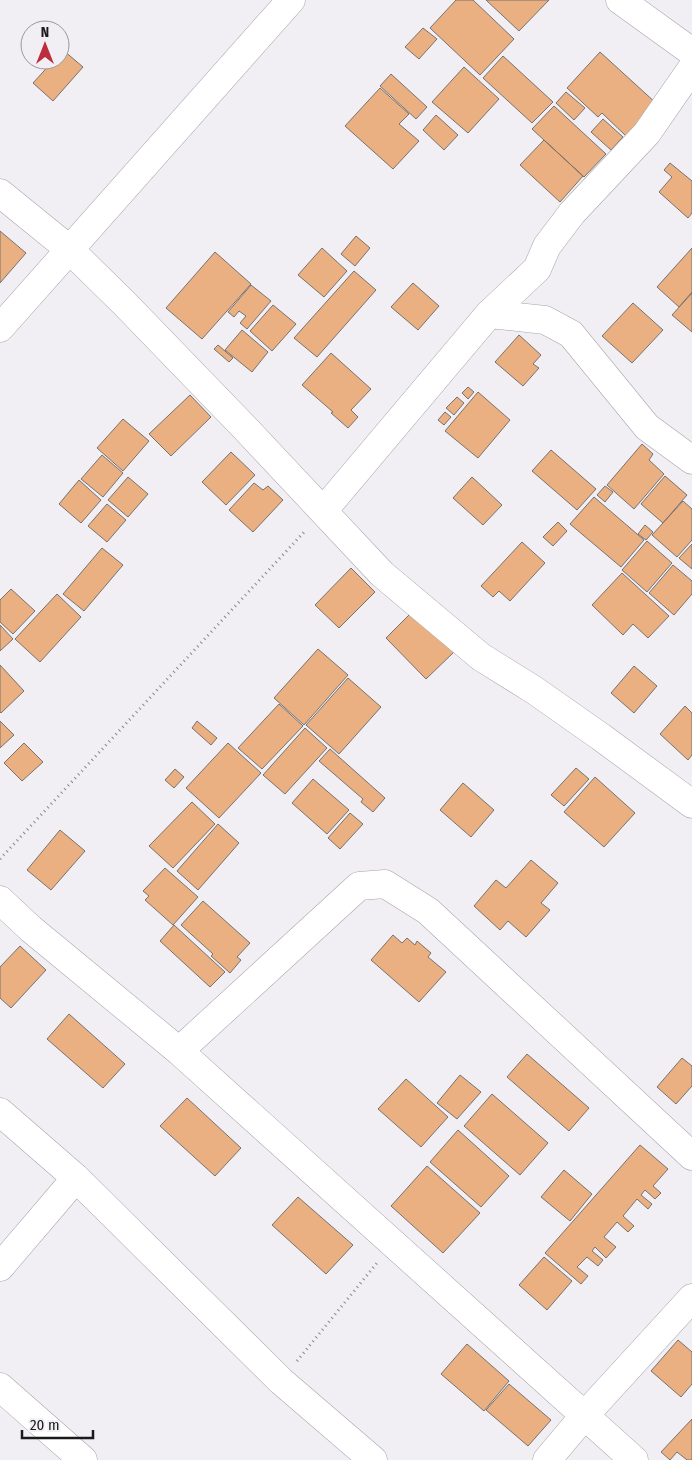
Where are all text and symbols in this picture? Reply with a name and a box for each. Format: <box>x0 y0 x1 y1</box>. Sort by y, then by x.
north arrow <box>20 20 70 70</box>
text: N <box>41 24 49 41</box>
scale bar <box>22 1408 94 1440</box>
text: 20 m <box>30 1416 60 1434</box>

